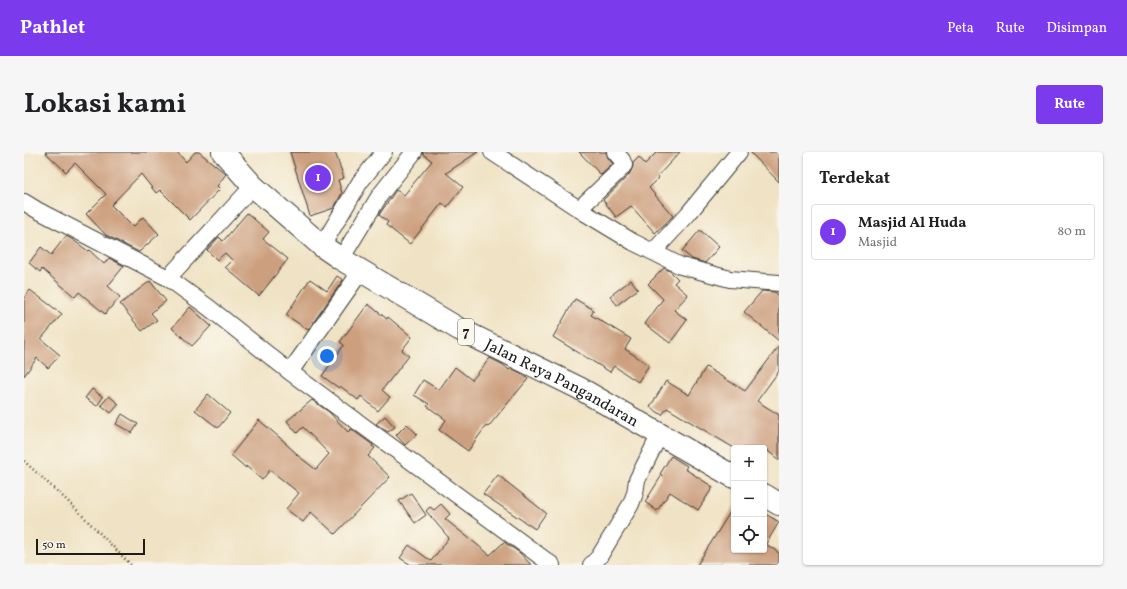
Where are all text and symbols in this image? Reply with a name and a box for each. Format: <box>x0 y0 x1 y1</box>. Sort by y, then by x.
text: Pathlet <box>20 15 85 41</box>
text: Peta <box>947 19 974 38</box>
text: Rute <box>996 19 1025 38</box>
text: Disimpan <box>1047 19 1107 38</box>
text: Lokasi kami <box>24 85 186 124</box>
button: Rute <box>1036 85 1103 124</box>
pin: 1 <box>305 163 331 193</box>
text: Terdekat <box>819 167 890 190</box>
text: Masjid Al Huda <box>858 213 966 234</box>
text: 1 <box>830 223 836 241</box>
text: 80 m <box>1057 223 1086 241</box>
text: Masjid <box>858 234 897 252</box>
road number: 7 <box>458 319 474 345</box>
street label: Jalan Raya Pangandaran <box>481 334 642 433</box>
your location <box>317 346 337 366</box>
map controls <box>731 445 767 553</box>
button: + <box>731 445 767 481</box>
button: − <box>731 481 767 517</box>
button: locate <box>731 517 767 553</box>
scale bar <box>36 537 145 556</box>
text: 50 m <box>42 538 66 553</box>

